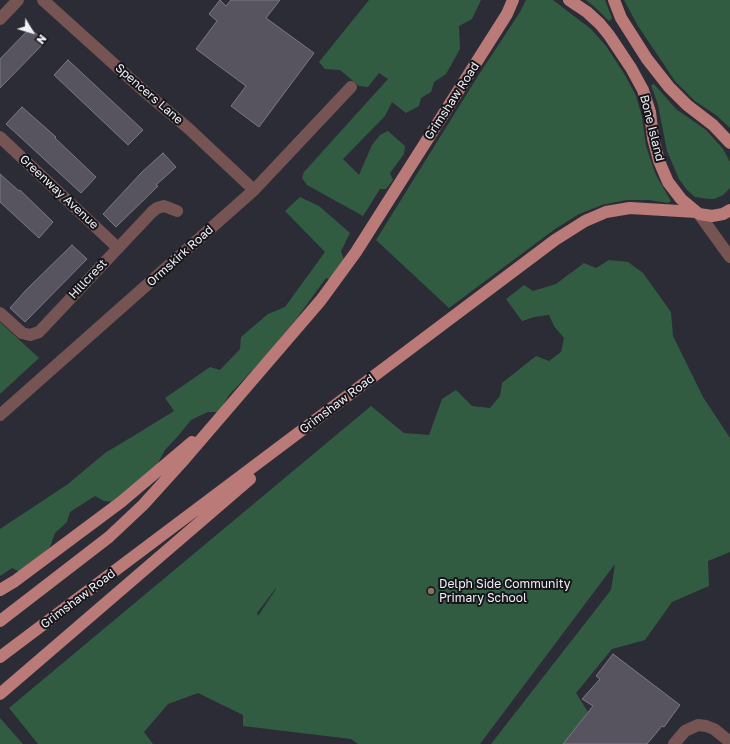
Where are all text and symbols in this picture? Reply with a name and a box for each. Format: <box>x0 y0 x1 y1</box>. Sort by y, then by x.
north arrow <box>12 12 52 52</box>
text: N <box>34 32 50 47</box>
street label: Grimshaw Road <box>422 60 482 142</box>
street label: Spencers Lane <box>112 61 186 127</box>
street label: Bone Island <box>637 93 667 163</box>
street label: Greenway Avenue <box>17 152 101 232</box>
street label: Ormskirk Road <box>144 222 216 290</box>
street label: Hillcrest <box>66 256 110 302</box>
street label: Grimshaw Road <box>297 371 377 437</box>
street label: Grimshaw Road <box>38 566 118 632</box>
place label: Delph Side Community Primary School <box>439 577 570 605</box>
marker: Delph Side Community Primary School <box>426 586 436 596</box>

